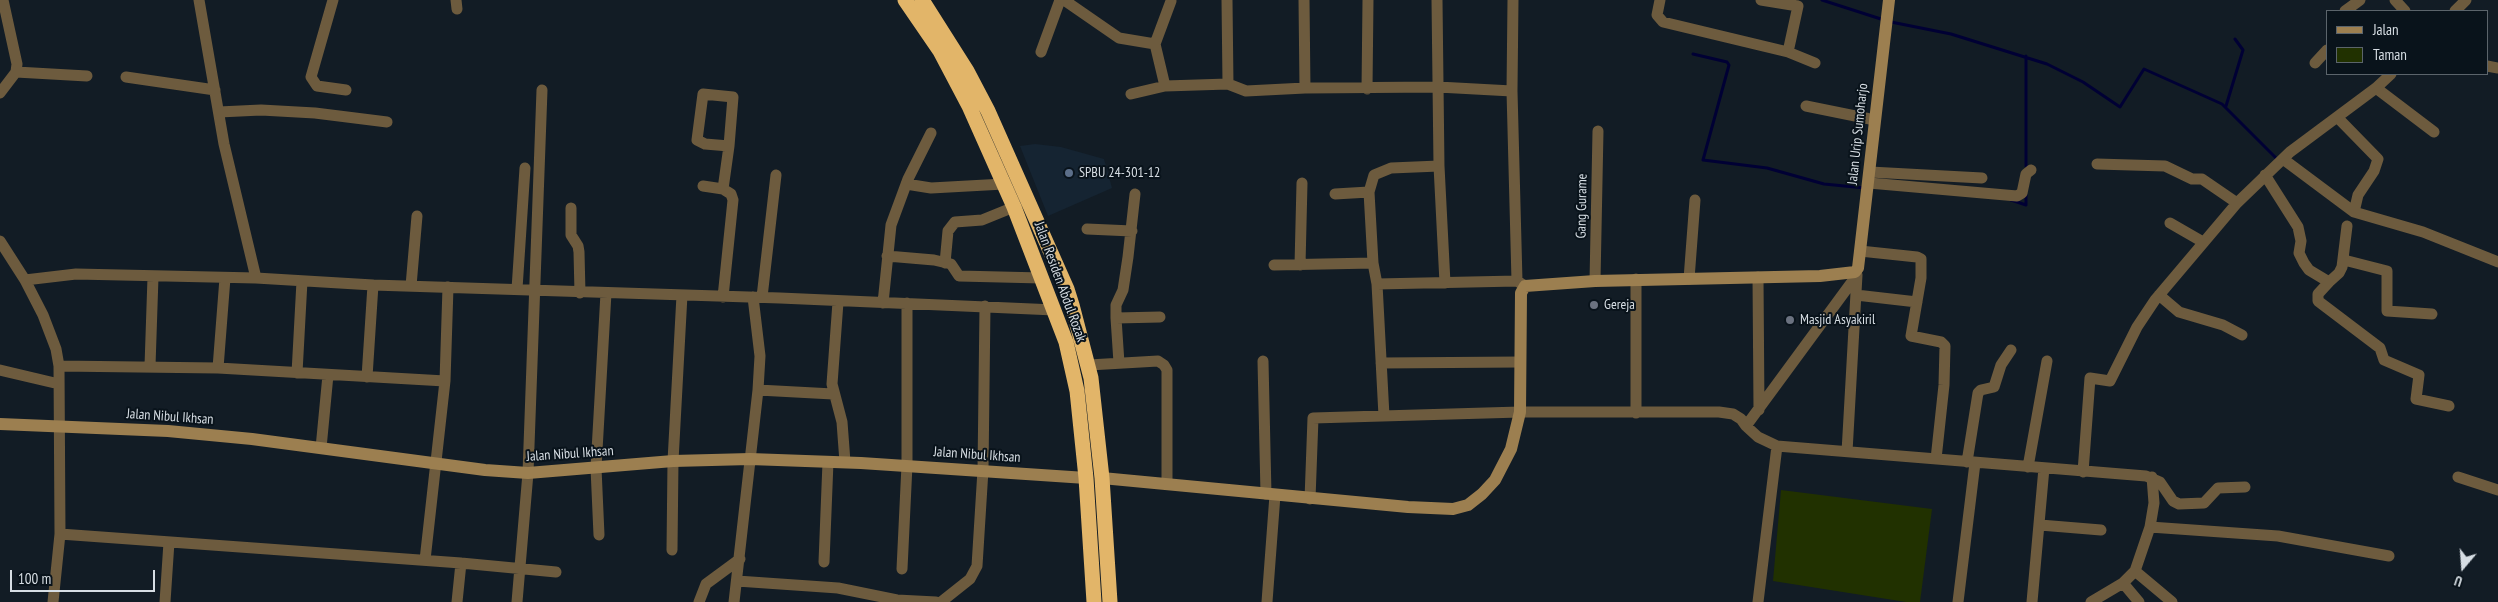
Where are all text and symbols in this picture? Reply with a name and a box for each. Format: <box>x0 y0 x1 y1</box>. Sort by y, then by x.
legend <box>2326 10 2488 75</box>
text: Jalan <box>2373 20 2399 39</box>
text: Taman <box>2373 45 2407 64</box>
street label: Jalan Urip Sumoharjo <box>1844 82 1872 186</box>
place label: SPBU 24-301-12 <box>1079 165 1160 181</box>
marker: SPBU 24-301-12 <box>1063 167 1075 179</box>
street label: Gang Gurame <box>1573 173 1591 239</box>
street label: Jalan Residen Abdul Rozak <box>1030 220 1090 344</box>
place label: Gereja <box>1604 297 1635 313</box>
marker: Gereja <box>1588 299 1600 311</box>
place label: Masjid Asyakiril <box>1800 312 1875 328</box>
marker: Masjid Asyakiril <box>1784 314 1796 326</box>
street label: Jalan Nibul Ikhsan <box>126 406 214 428</box>
street label: Jalan Nibul Ikhsan <box>526 443 614 465</box>
street label: Jalan Nibul Ikhsan <box>933 444 1021 466</box>
north arrow <box>2438 542 2488 592</box>
scale bar <box>12 560 158 592</box>
text: 100 m <box>18 569 51 588</box>
text: U <box>2452 572 2465 591</box>

